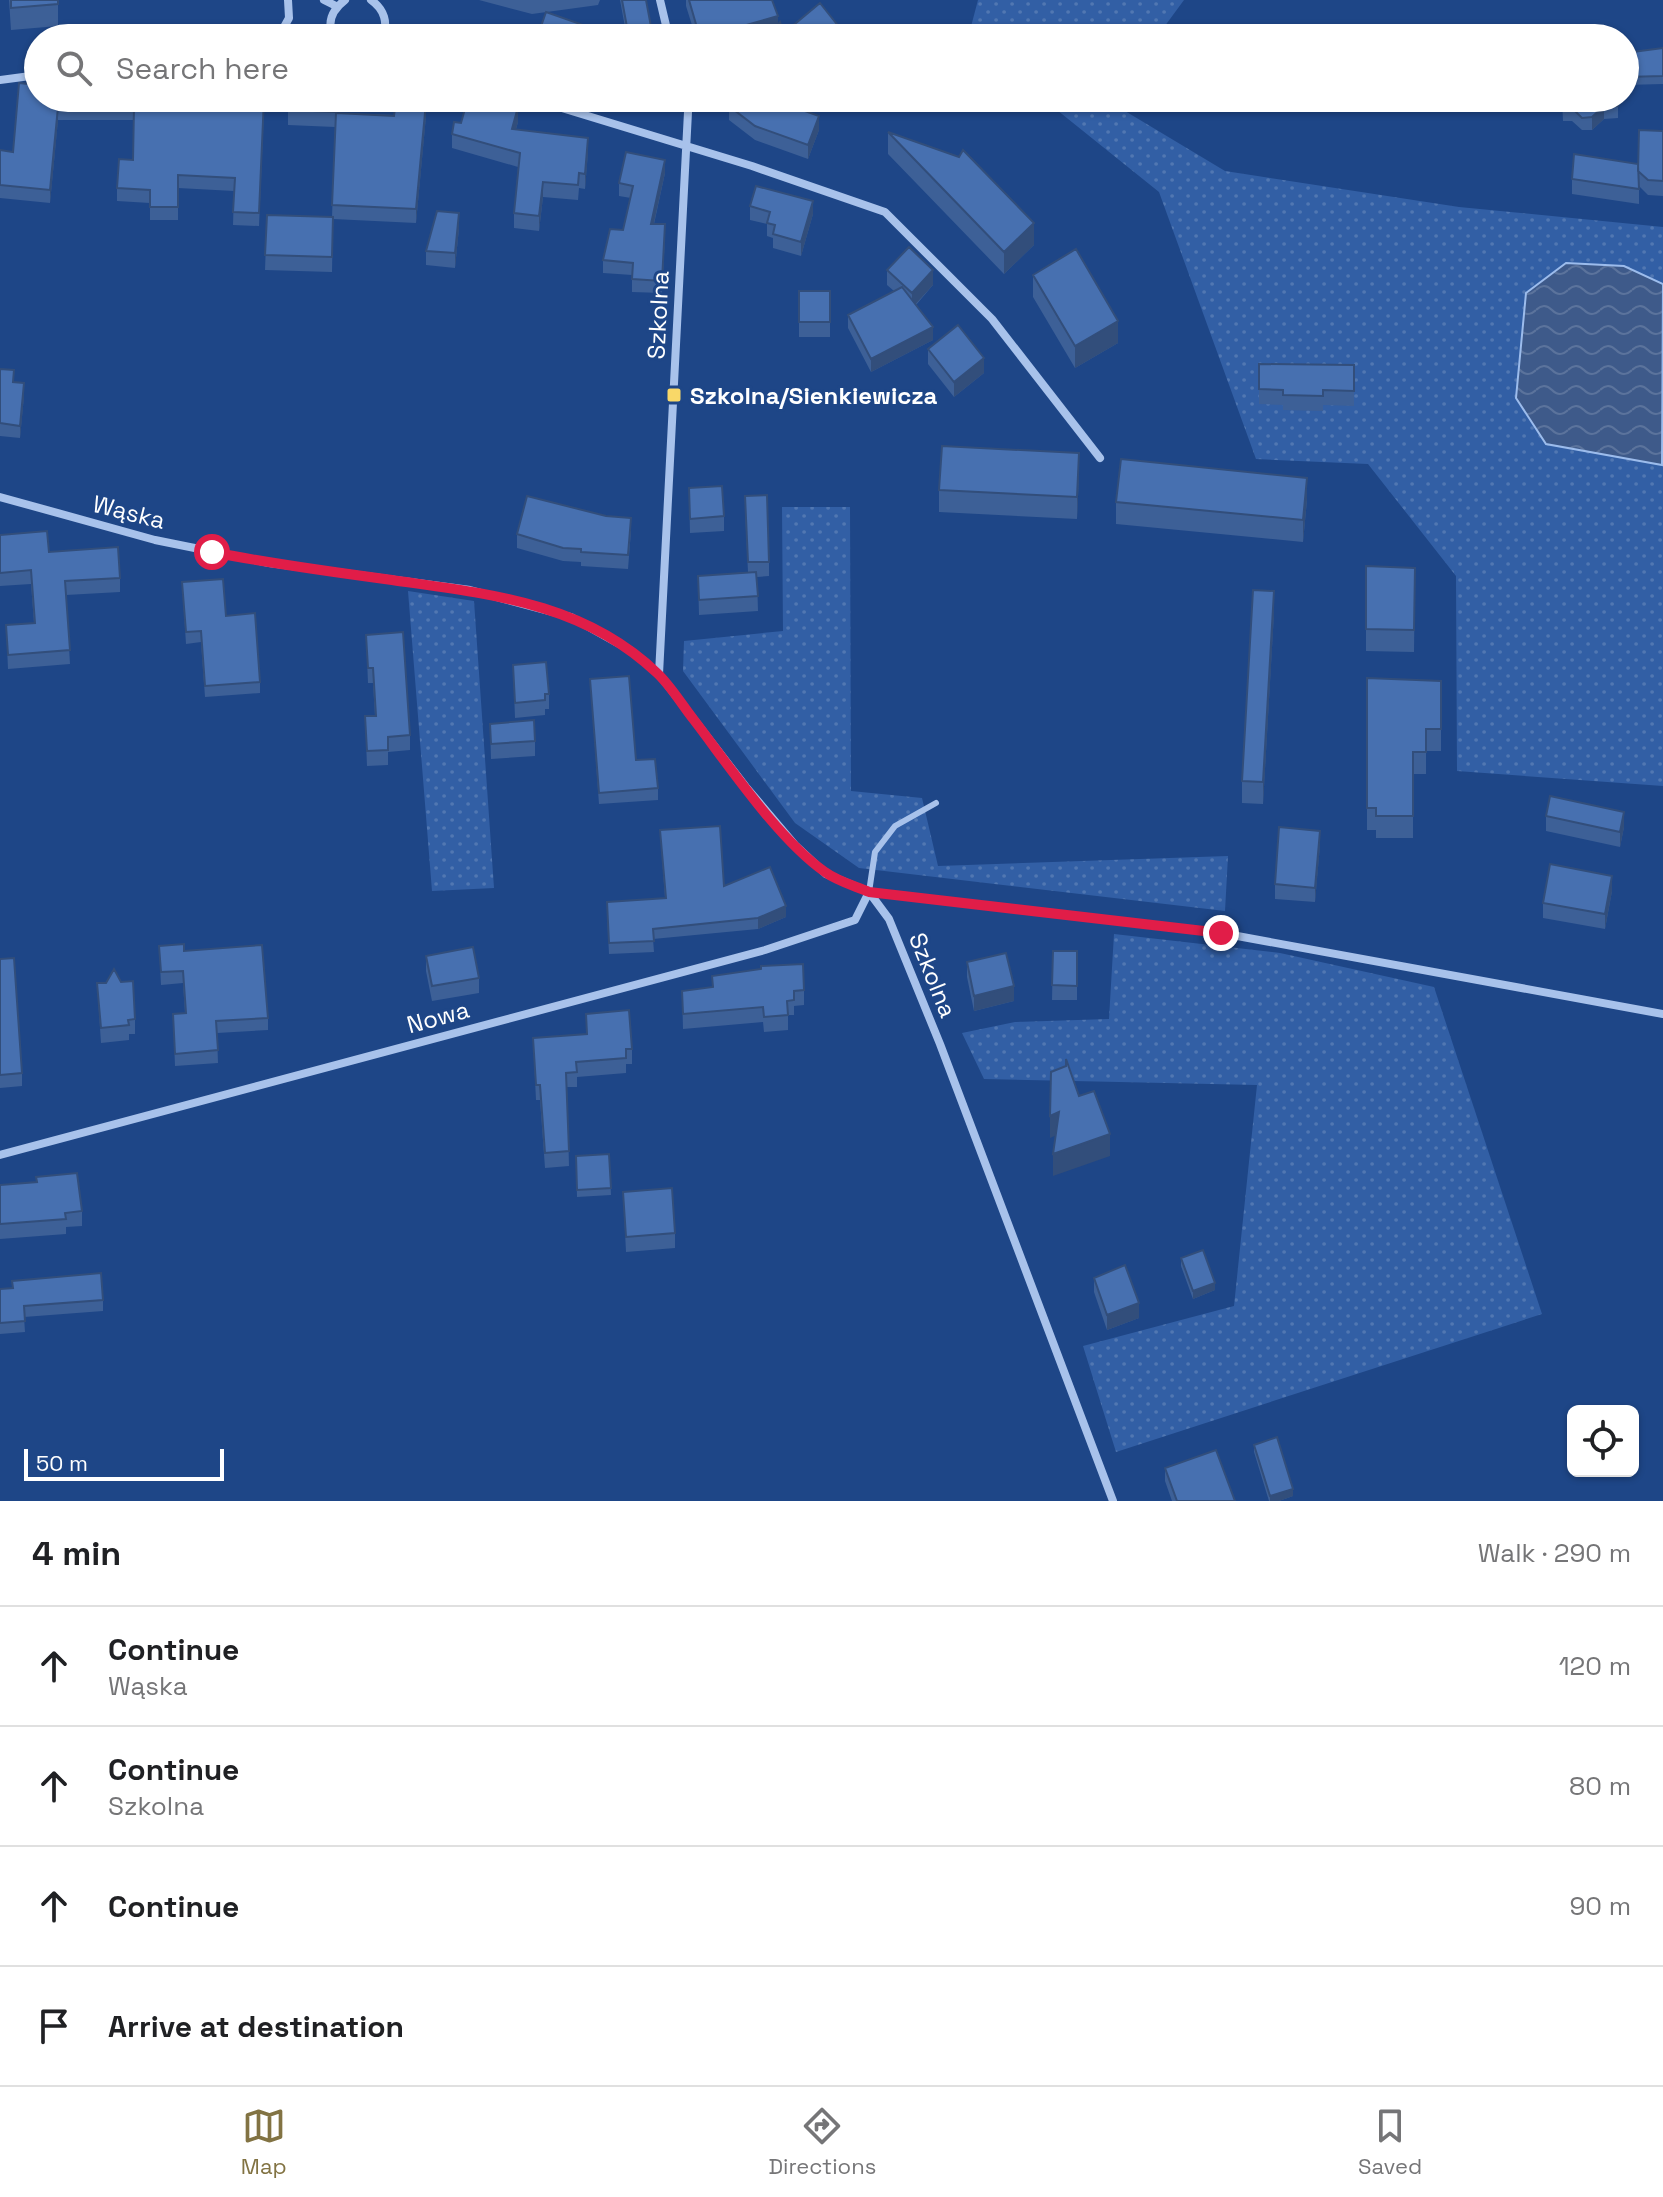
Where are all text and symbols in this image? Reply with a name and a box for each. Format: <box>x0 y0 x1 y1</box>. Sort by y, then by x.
search box <box>24 24 1639 112</box>
icon: search <box>52 46 96 90</box>
text: Search here <box>116 49 289 88</box>
street label: Szkolna <box>640 270 676 360</box>
place label: Szkolna/Sienkiewicza <box>690 380 938 411</box>
marker: Szkolna/Sienkiewicza <box>665 386 683 404</box>
street label: Wąska <box>90 488 169 536</box>
route start <box>194 534 230 570</box>
route end <box>1203 915 1239 951</box>
street label: Szkolna <box>902 928 964 1022</box>
street label: Nowa <box>403 994 473 1040</box>
map controls <box>1567 1405 1639 1477</box>
button: locate <box>1567 1405 1639 1477</box>
scale bar <box>24 1445 224 1481</box>
text: 50 m <box>36 1449 88 1477</box>
text: 4 min <box>32 1532 121 1575</box>
text: Walk · 290 m <box>1478 1536 1631 1570</box>
text: Continue <box>108 1630 239 1669</box>
icon: ahead <box>32 1644 76 1688</box>
text: 120 m <box>1559 1649 1631 1683</box>
text: Wąska <box>108 1669 188 1703</box>
text: Continue <box>108 1750 239 1789</box>
icon: ahead <box>32 1764 76 1808</box>
text: 80 m <box>1569 1769 1631 1803</box>
text: Szkolna <box>108 1789 204 1823</box>
icon: ahead <box>32 1884 76 1928</box>
text: Continue <box>108 1887 239 1926</box>
text: 90 m <box>1569 1889 1631 1923</box>
icon: arrive <box>32 2004 76 2048</box>
text: Arrive at destination <box>108 2007 404 2046</box>
tab: Map <box>241 2104 287 2180</box>
tab: Directions <box>768 2104 876 2180</box>
tab: Saved <box>1358 2104 1422 2180</box>

